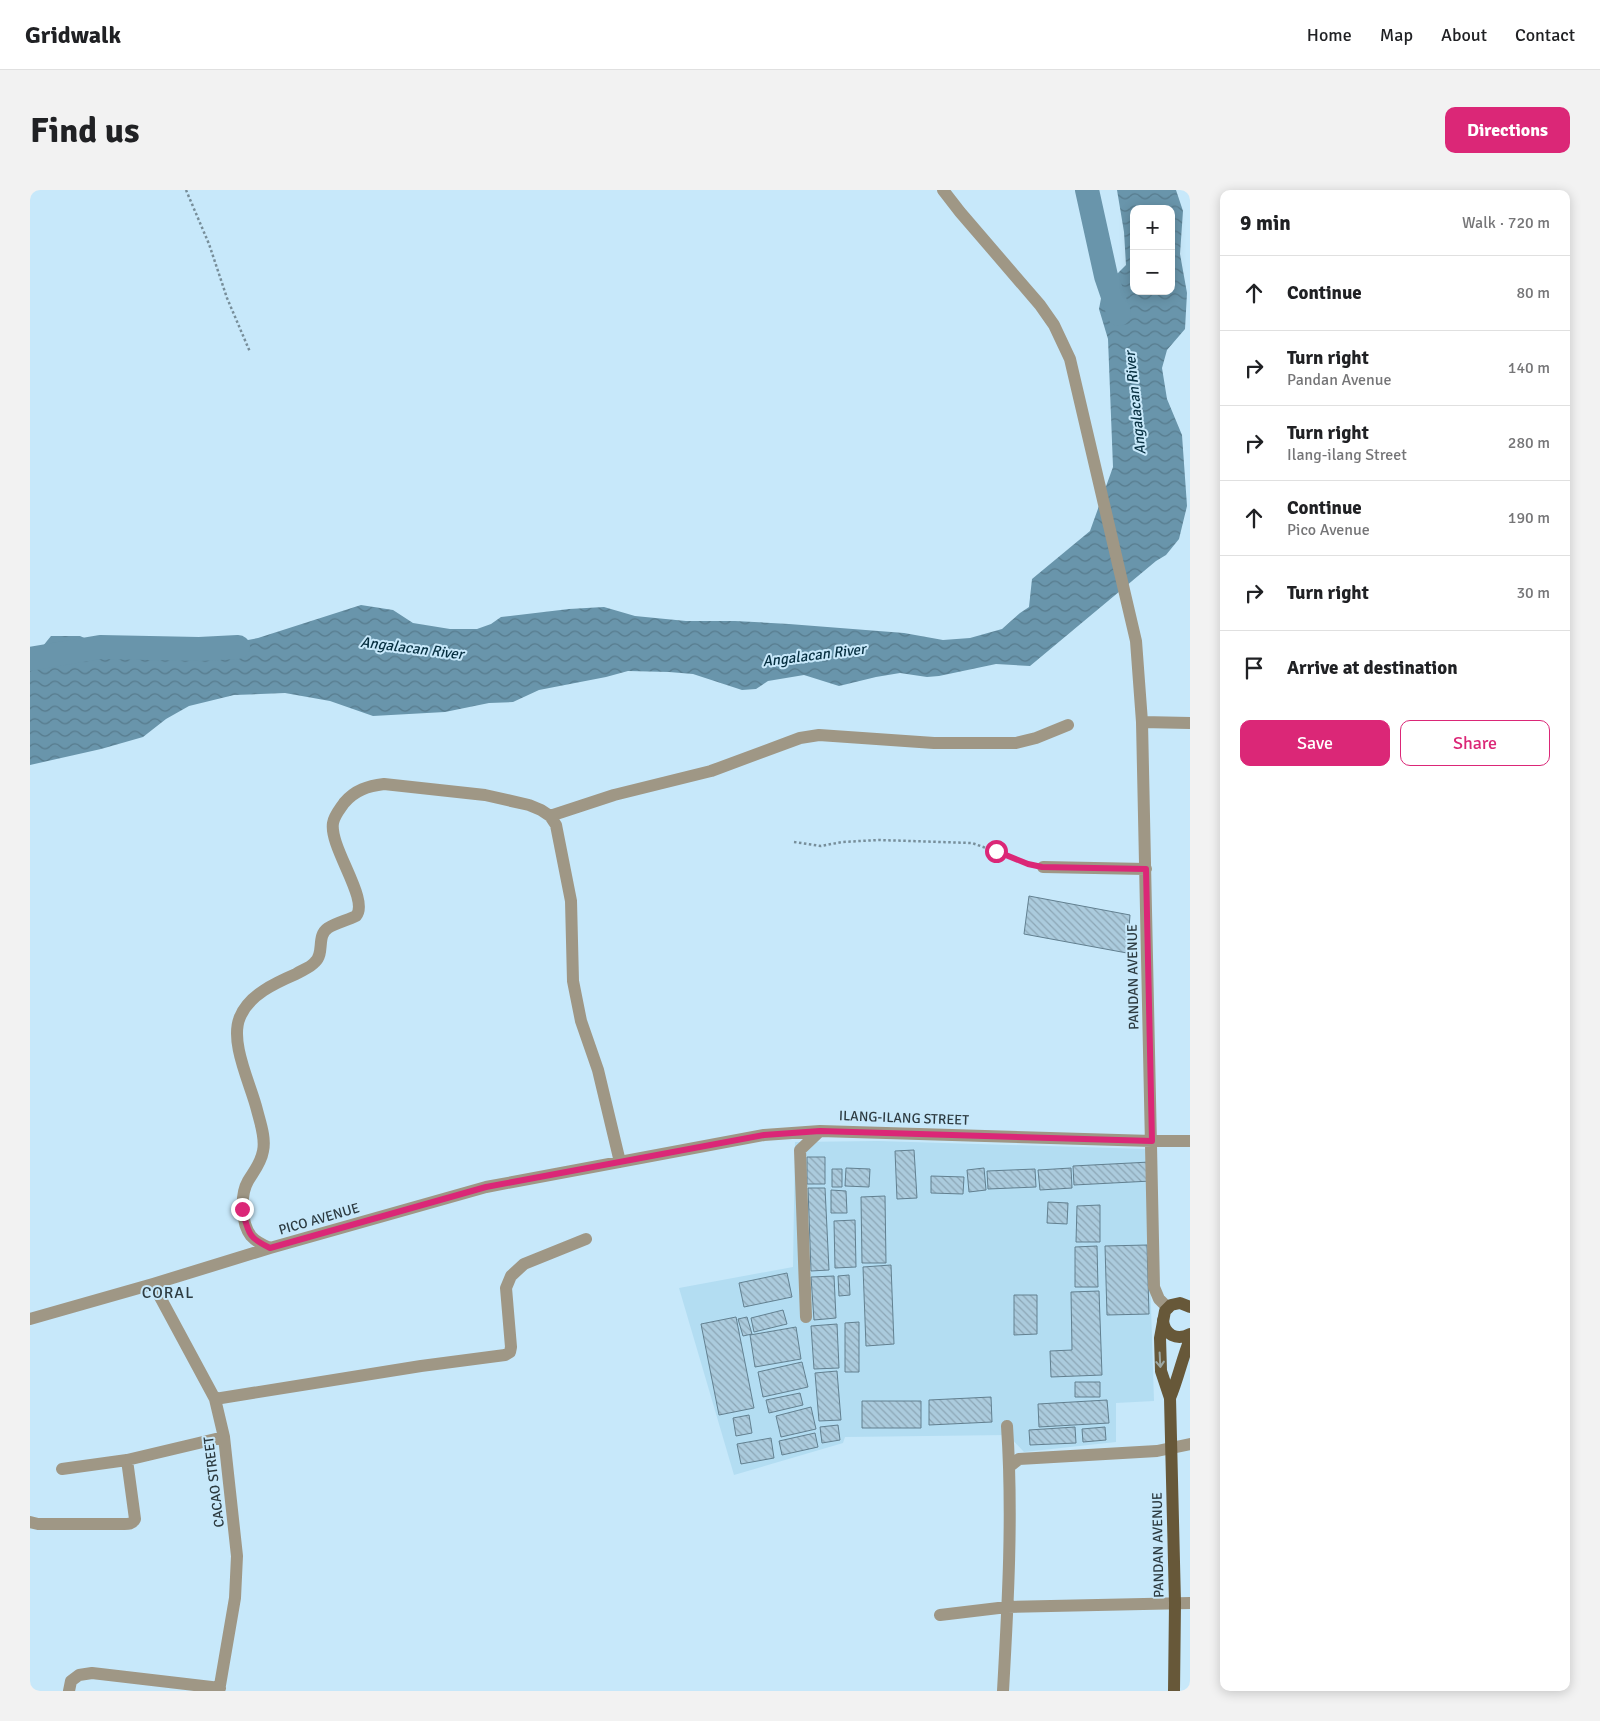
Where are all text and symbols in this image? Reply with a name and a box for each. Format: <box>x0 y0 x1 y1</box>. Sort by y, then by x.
text: Gridwalk <box>25 20 121 50</box>
text: Home <box>1307 24 1352 46</box>
text: Map <box>1380 24 1413 46</box>
text: About <box>1441 24 1487 46</box>
text: Contact <box>1515 24 1575 46</box>
button: Directions <box>1445 107 1570 153</box>
text: Find us <box>30 109 140 152</box>
map controls <box>1130 205 1175 295</box>
button: + <box>1130 205 1175 250</box>
text: 9 min <box>1240 210 1291 236</box>
text: Walk · 720 m <box>1462 213 1550 233</box>
button: − <box>1130 250 1175 295</box>
icon: ahead <box>1240 279 1268 307</box>
text: Continue <box>1287 281 1362 305</box>
text: 80 m <box>1516 283 1550 303</box>
text: Turn right <box>1287 346 1369 370</box>
water label: Angalacan River <box>1120 348 1149 455</box>
icon: right <box>1240 354 1268 382</box>
text: 140 m <box>1508 358 1550 378</box>
text: Pandan Avenue <box>1287 370 1391 390</box>
text: Turn right <box>1287 421 1369 445</box>
icon: right <box>1240 429 1268 457</box>
text: 280 m <box>1508 433 1550 453</box>
text: Ilang-ilang Street <box>1287 445 1407 465</box>
text: Continue <box>1287 496 1362 520</box>
icon: ahead <box>1240 504 1268 532</box>
text: 190 m <box>1508 508 1550 528</box>
text: Pico Avenue <box>1287 520 1370 540</box>
icon: right <box>1240 579 1268 607</box>
text: Turn right <box>1287 581 1369 605</box>
text: 30 m <box>1516 583 1550 603</box>
water label: Angalacan River <box>359 633 467 664</box>
water label: Angalacan River <box>761 639 869 670</box>
icon: arrive <box>1240 654 1268 682</box>
text: Arrive at destination <box>1287 656 1458 680</box>
button: Save <box>1240 720 1390 766</box>
button: Share <box>1400 720 1550 766</box>
route start <box>985 840 1008 863</box>
street label: PANDAN AVENUE <box>1124 924 1142 1030</box>
street label: ILANG-ILANG STREET <box>839 1107 969 1129</box>
route end <box>231 1198 254 1221</box>
street label: PICO AVENUE <box>277 1199 361 1239</box>
district label: CORAL <box>142 1283 194 1303</box>
one-way arrow <box>1155 1351 1165 1367</box>
street label: CACAO STREET <box>200 1436 228 1528</box>
street label: PANDAN AVENUE <box>1149 1492 1167 1598</box>

